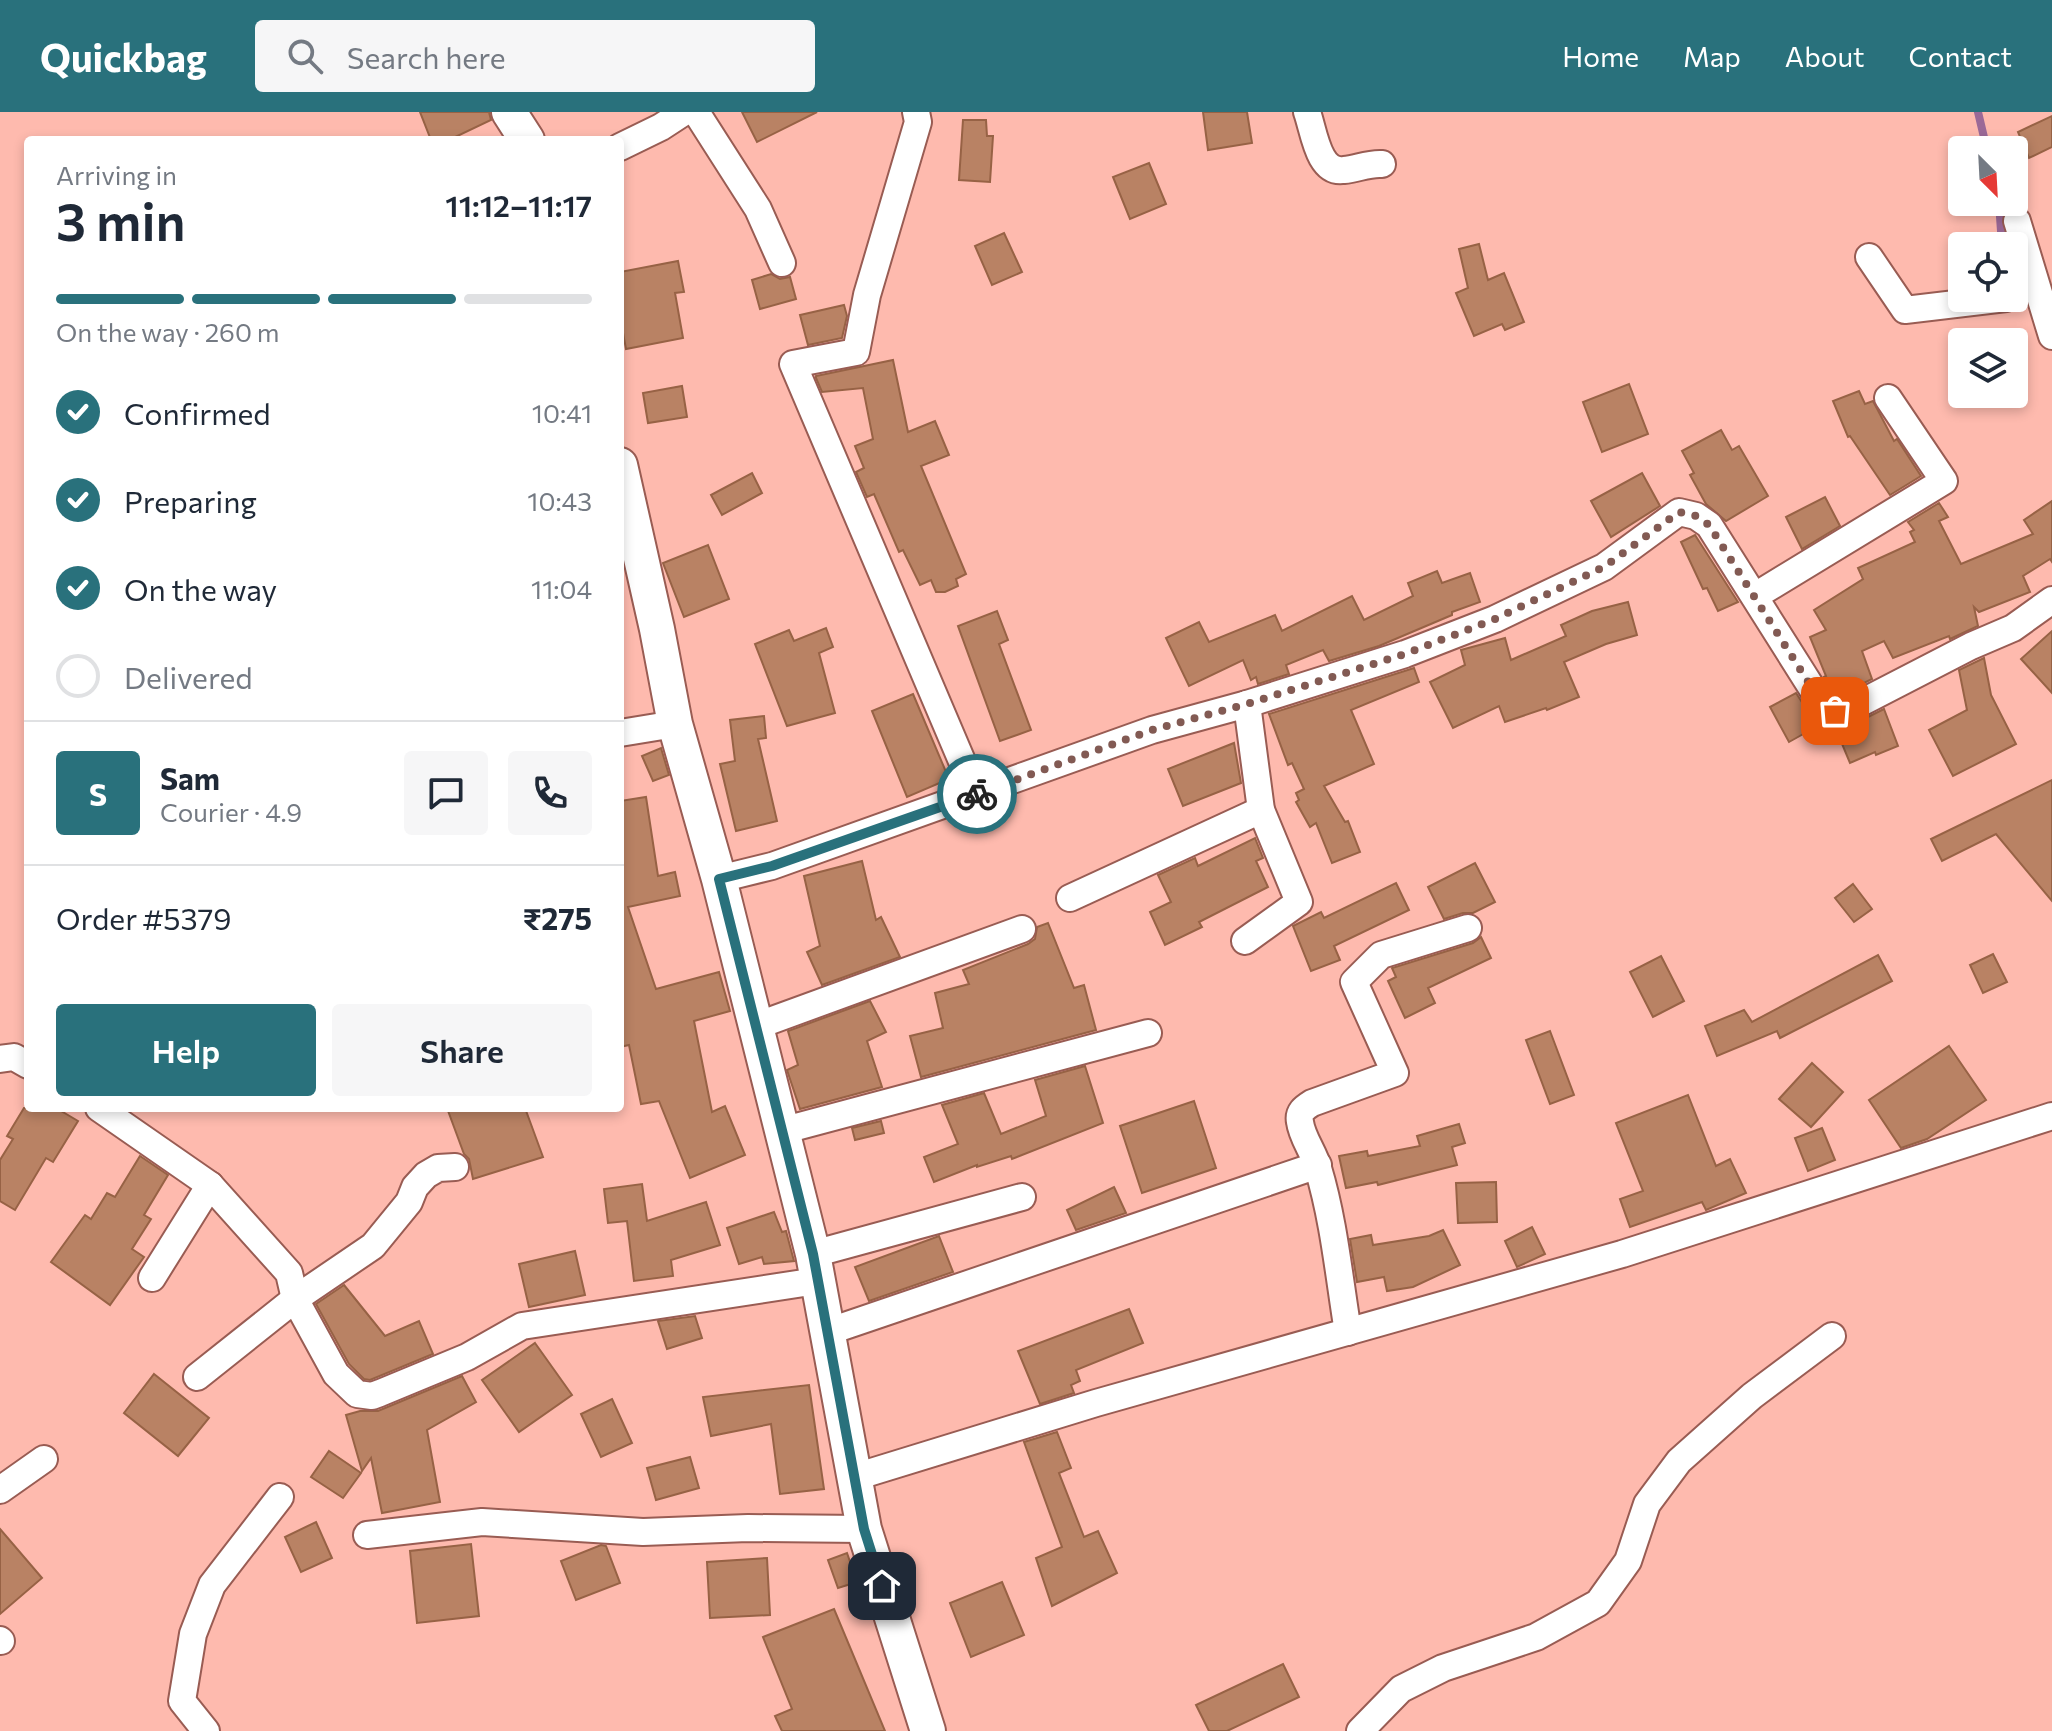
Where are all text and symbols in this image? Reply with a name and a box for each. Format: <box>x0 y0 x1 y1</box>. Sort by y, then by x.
search box <box>255 20 815 92</box>
text: Quickbag <box>40 33 207 80</box>
icon: search <box>283 34 327 78</box>
text: Search here <box>347 38 505 75</box>
text: Home <box>1562 39 1639 73</box>
text: Map <box>1683 39 1741 73</box>
text: About <box>1785 39 1865 73</box>
text: Contact <box>1909 39 2012 73</box>
north arrow <box>1948 136 2028 216</box>
map controls <box>1948 136 2028 408</box>
text: Arriving in <box>56 159 177 190</box>
text: 11:12–11:17 <box>445 186 592 223</box>
text: 3 min <box>56 188 185 252</box>
button: locate <box>1948 232 2028 312</box>
text: On the way · 260 m <box>56 316 280 347</box>
button: layers <box>1948 328 2028 408</box>
icon: check <box>56 390 100 434</box>
text: Confirmed <box>124 394 271 431</box>
text: 10:41 <box>532 397 592 428</box>
icon: check <box>56 478 100 522</box>
text: Preparing <box>124 482 257 519</box>
text: 10:43 <box>527 485 592 516</box>
icon: check <box>56 566 100 610</box>
text: On the way <box>124 570 277 607</box>
text: 11:04 <box>531 573 592 604</box>
text: Delivered <box>124 658 253 695</box>
pin <box>1801 677 1869 745</box>
icon: bag <box>1813 689 1857 733</box>
button: chat <box>404 751 488 835</box>
button: phone <box>508 751 592 835</box>
courier <box>937 754 1017 834</box>
text: Sam <box>160 759 220 796</box>
icon: bike <box>955 772 999 816</box>
text: S <box>89 775 107 812</box>
text: Courier · 4.9 <box>160 796 302 827</box>
text: Order #5379 <box>56 899 232 936</box>
text: ₹275 <box>523 899 592 936</box>
button: Help <box>56 1004 316 1096</box>
button: Share <box>332 1004 592 1096</box>
pin <box>848 1552 916 1620</box>
icon: home <box>860 1564 904 1608</box>

